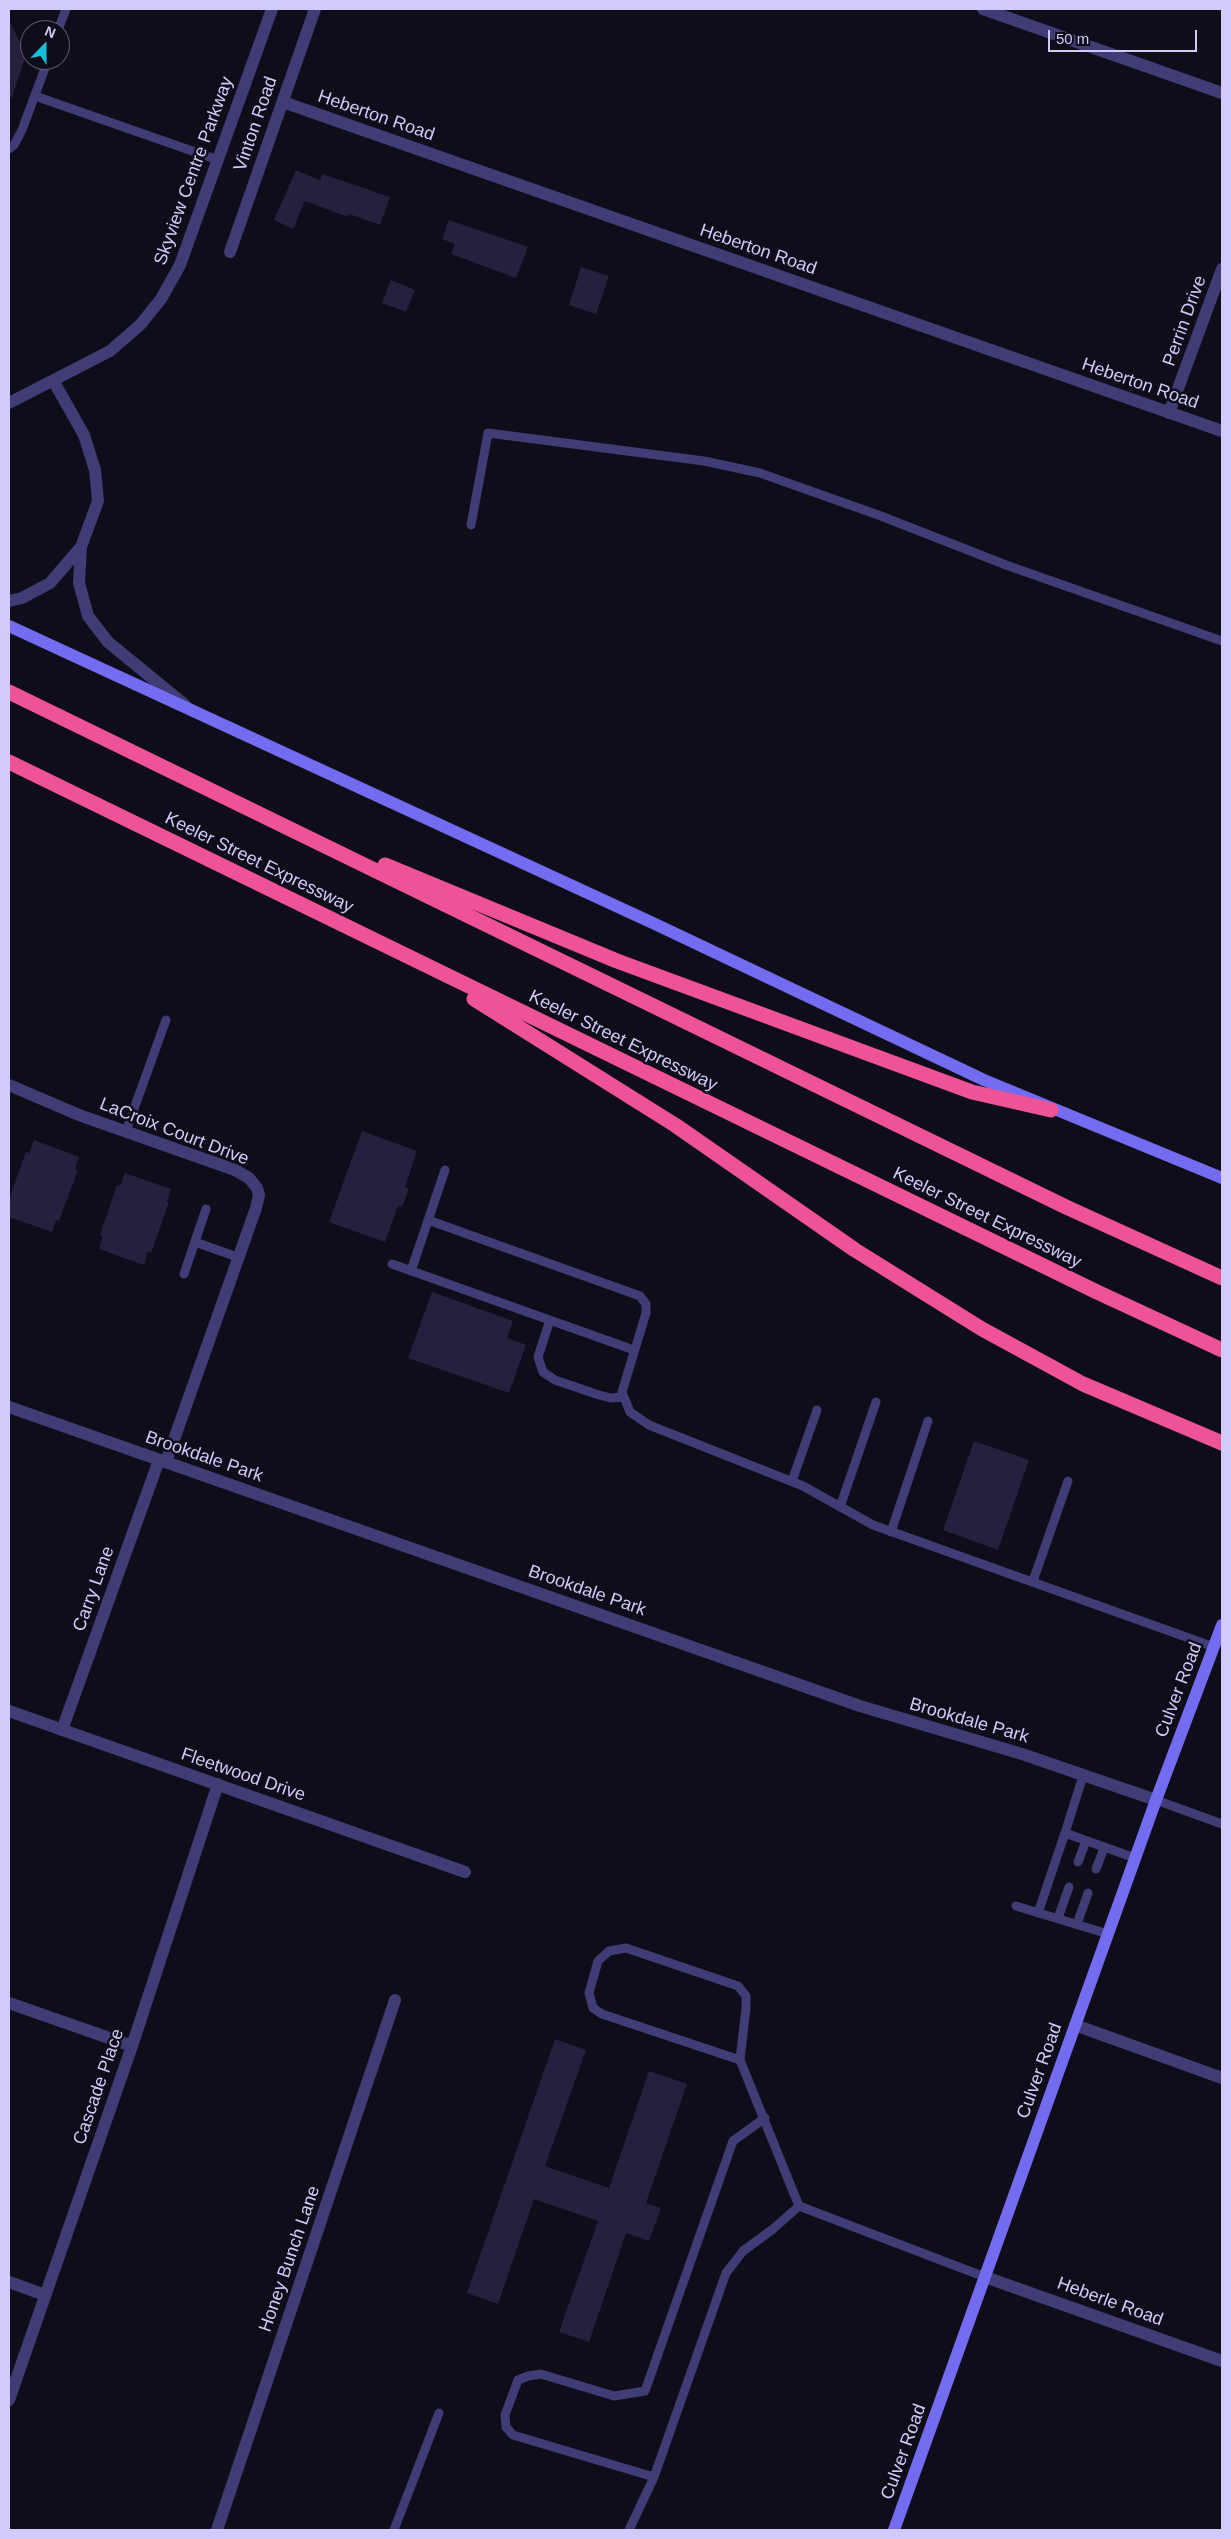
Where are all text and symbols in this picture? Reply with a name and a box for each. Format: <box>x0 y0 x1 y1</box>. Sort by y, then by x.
north arrow <box>20 20 70 70</box>
scale bar <box>1051 20 1200 52</box>
text: N <box>43 23 58 41</box>
text: 50 m <box>1056 30 1089 47</box>
street label: Skyview Centre Parkway <box>150 74 238 268</box>
street label: Vinton Road <box>230 74 282 174</box>
street label: Heberton Road <box>315 86 437 146</box>
street label: Heberton Road <box>697 220 819 280</box>
street label: Perrin Drive <box>1159 273 1211 369</box>
street label: Heberton Road <box>1079 354 1201 414</box>
street label: Keeler Street Expressway <box>161 808 357 918</box>
street label: Keeler Street Expressway <box>525 986 721 1096</box>
street label: LaCroix Court Drive <box>96 1094 252 1170</box>
street label: Keeler Street Expressway <box>889 1163 1085 1273</box>
street label: Brookdale Park <box>142 1427 266 1487</box>
street label: Carry Lane <box>69 1543 119 1635</box>
street label: Brookdale Park <box>525 1561 649 1621</box>
street label: Culver Road <box>1151 1639 1207 1741</box>
street label: Brookdale Park <box>907 1694 1031 1748</box>
street label: Fleetwood Drive <box>178 1744 308 1806</box>
street label: Culver Road <box>1013 2020 1067 2122</box>
street label: Cascade Place <box>69 2026 129 2148</box>
street label: Honey Bunch Lane <box>255 2183 325 2335</box>
street label: Heberle Road <box>1054 2273 1166 2331</box>
street label: Culver Road <box>877 2401 931 2503</box>

